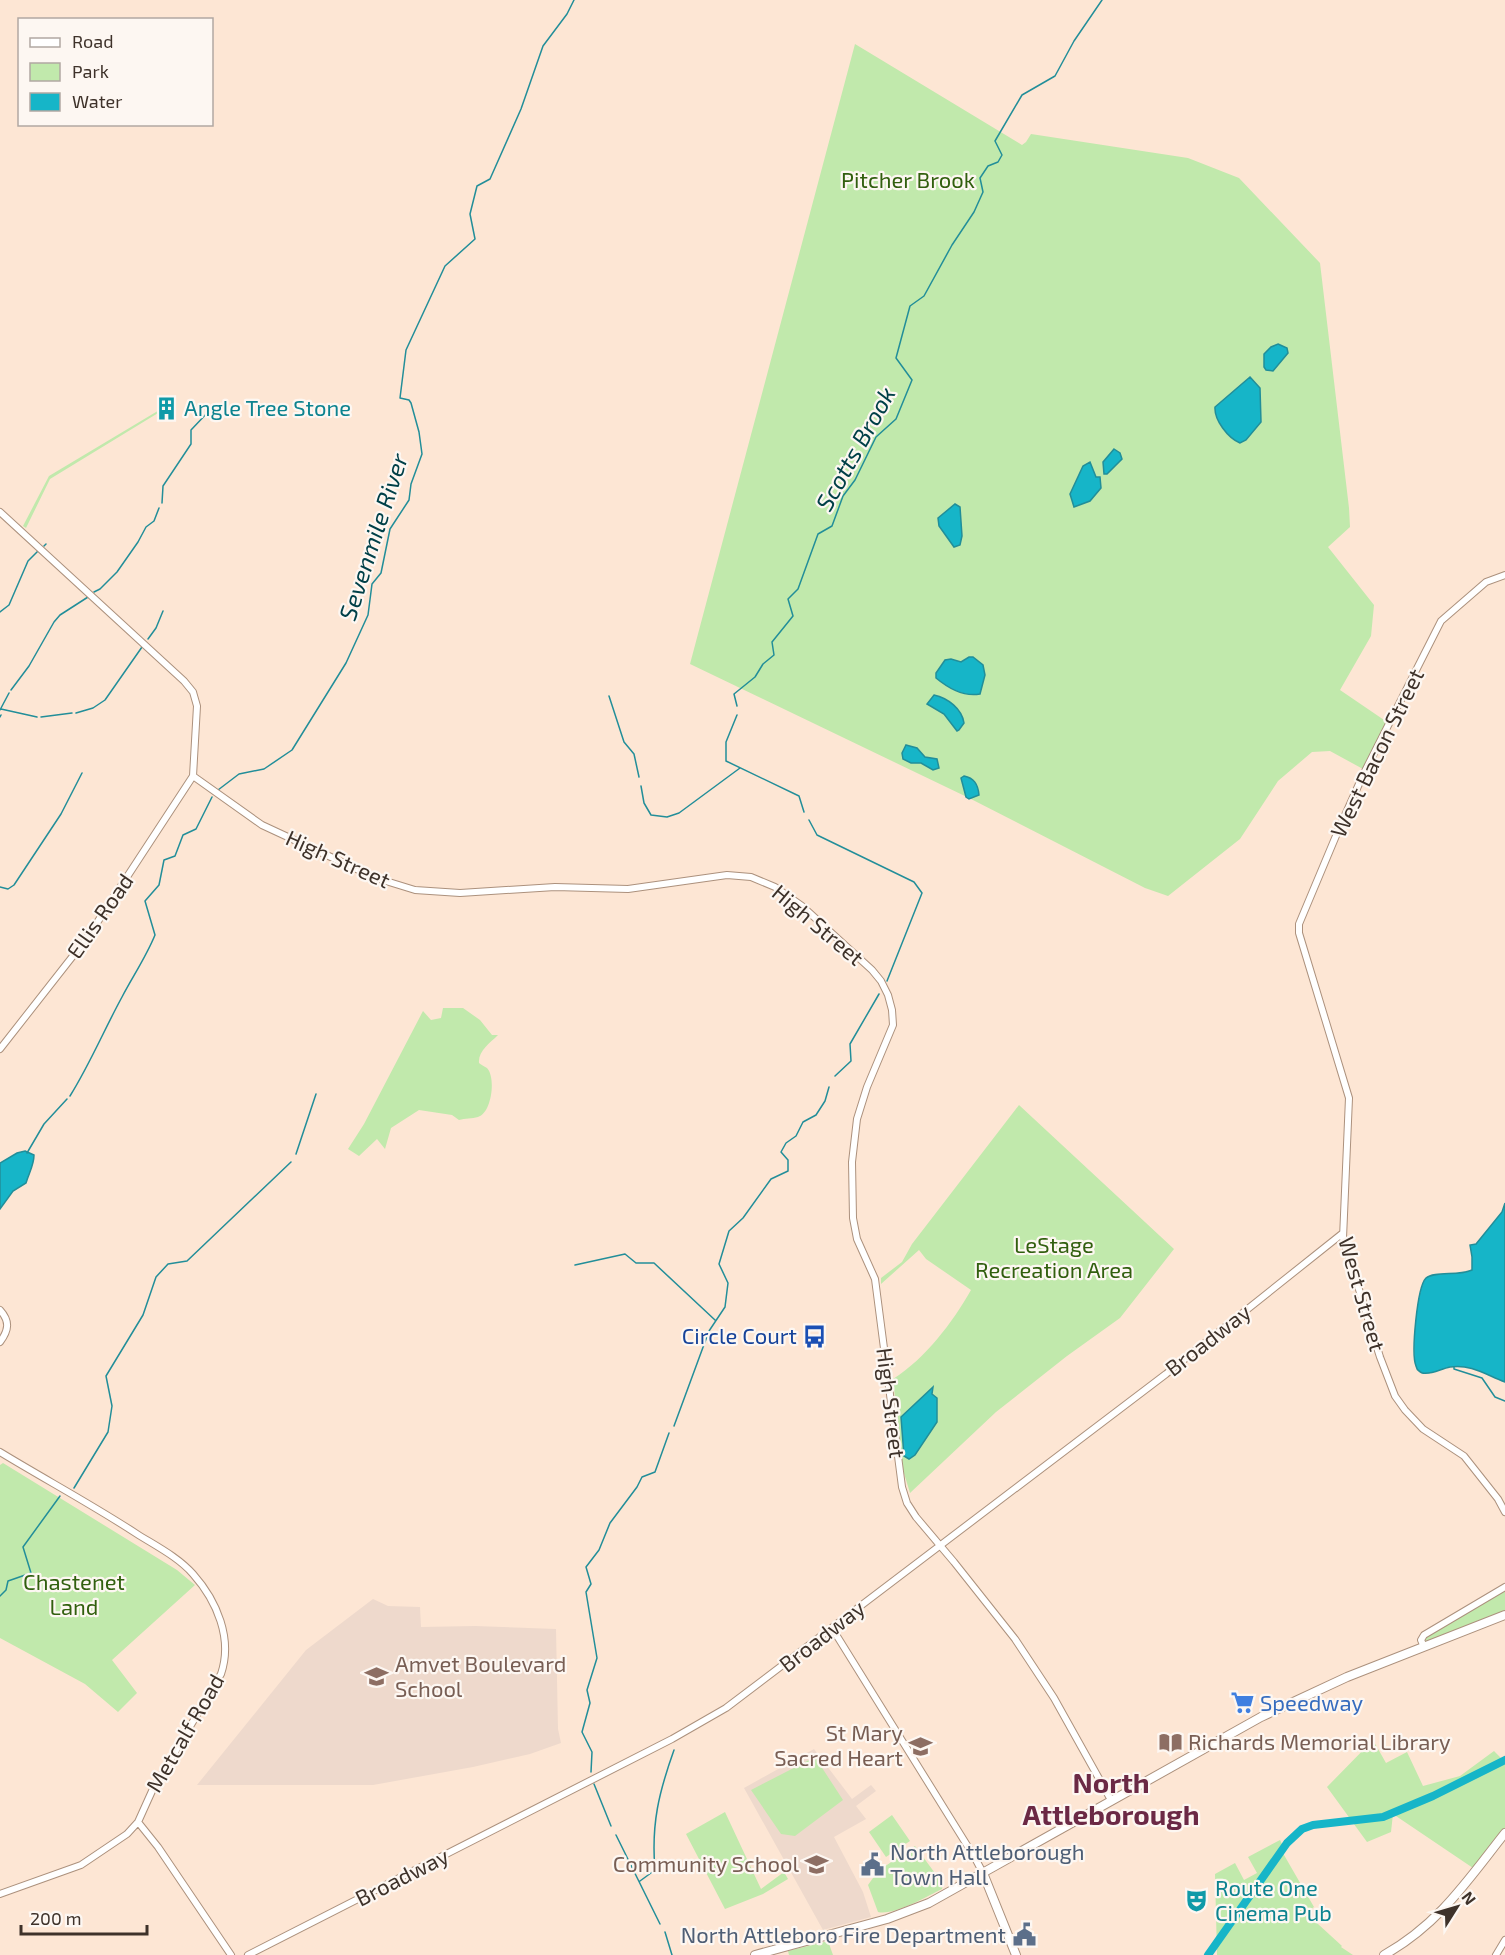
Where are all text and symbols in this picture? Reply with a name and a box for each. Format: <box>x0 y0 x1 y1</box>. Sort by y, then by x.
legend <box>18 18 213 126</box>
text: Road <box>72 30 113 52</box>
text: Park <box>72 60 109 82</box>
text: Water <box>72 90 122 112</box>
park label: Pitcher Brook <box>841 166 975 192</box>
water label: Scotts Brook <box>809 381 901 515</box>
place label: Angle Tree Stone <box>184 394 351 420</box>
building icon: Angle Tree Stone <box>153 395 179 421</box>
water label: Sevenmile River <box>332 449 413 624</box>
street label: West Bacon Street <box>1324 664 1428 841</box>
street label: High Street <box>282 824 395 893</box>
street label: Ellis Road <box>61 868 138 963</box>
street label: High Street <box>768 879 870 970</box>
park label: LeStage Recreation Area <box>975 1231 1133 1282</box>
street label: West Street <box>1334 1233 1392 1354</box>
street label: Broadway <box>1160 1298 1256 1381</box>
place label: Circle Court <box>682 1322 797 1348</box>
bus stop icon: Circle Court <box>802 1323 828 1349</box>
street label: High Street <box>872 1346 912 1460</box>
park label: Chastenet Land <box>23 1568 125 1619</box>
street label: Broadway <box>774 1594 870 1677</box>
place label: Amvet Boulevard School <box>395 1650 566 1701</box>
school or university icon: Amvet Boulevard School <box>364 1664 390 1690</box>
street label: Metcalf Road <box>140 1669 228 1796</box>
place label: Speedway <box>1260 1689 1363 1715</box>
supermarket icon: Speedway <box>1229 1690 1255 1716</box>
place label: St Mary Sacred Heart <box>774 1719 903 1770</box>
place label: Richards Memorial Library <box>1188 1728 1451 1754</box>
library icon: Richards Memorial Library <box>1157 1729 1183 1755</box>
school or university icon: St Mary Sacred Heart <box>908 1733 934 1759</box>
district label: North Attleborough <box>1023 1765 1199 1831</box>
place label: North Attleborough Town Hall <box>890 1838 1085 1889</box>
street label: Broadway <box>351 1841 453 1911</box>
place label: Community School <box>613 1850 799 1876</box>
school or university icon: Community School <box>804 1851 830 1877</box>
public building icon: North Attleborough Town Hall <box>859 1852 885 1878</box>
place label: Route One Cinema Pub <box>1215 1874 1332 1925</box>
north arrow <box>1427 1877 1487 1937</box>
text: N <box>1458 1887 1480 1908</box>
theatre icon: Route One Cinema Pub <box>1184 1888 1210 1914</box>
scale bar <box>21 1898 147 1936</box>
text: 200 m <box>30 1907 82 1929</box>
place label: North Attleboro Fire Department <box>681 1921 1006 1947</box>
public building icon: North Attleboro Fire Department <box>1011 1922 1037 1948</box>

